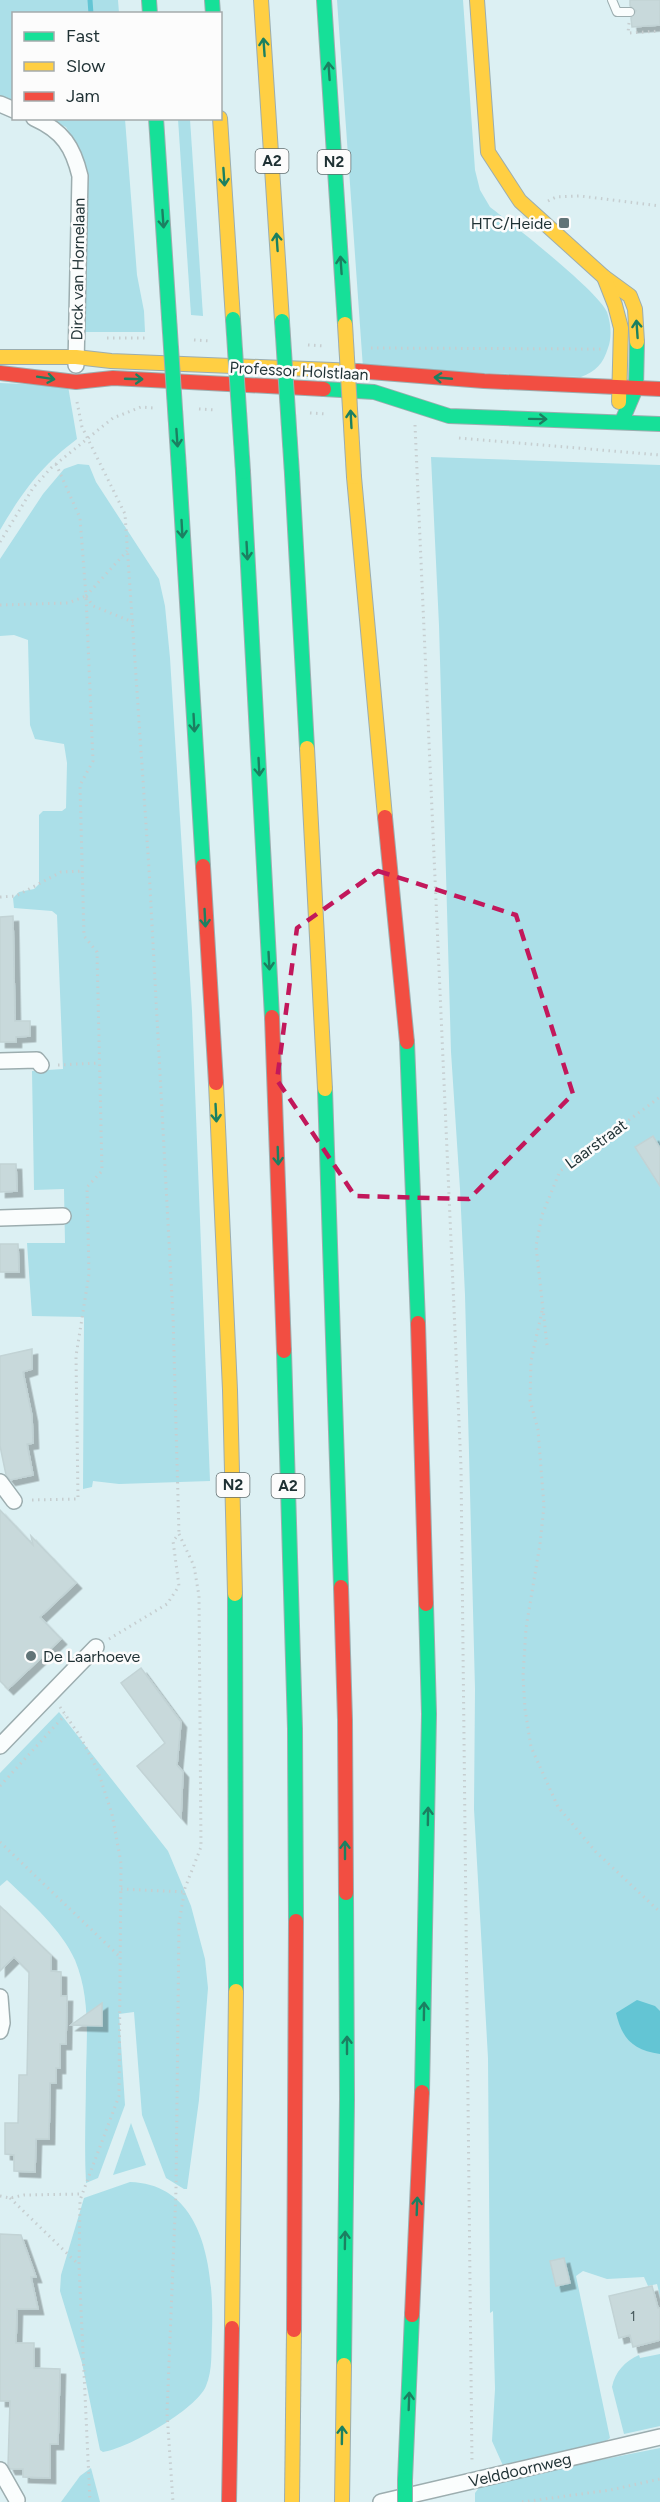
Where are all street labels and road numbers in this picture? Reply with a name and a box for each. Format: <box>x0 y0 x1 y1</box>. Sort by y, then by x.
road number: A2 <box>256 149 288 173</box>
road number: N2 <box>318 150 350 174</box>
street label: Dirck van Hornelaan <box>67 197 89 341</box>
street label: Professor Holstlaan <box>229 358 369 384</box>
street label: Laarstraat <box>562 1115 630 1173</box>
road number: N2 <box>216 1473 250 1497</box>
road number: A2 <box>272 1474 304 1498</box>
street label: Velddoornweg <box>467 2449 573 2491</box>

